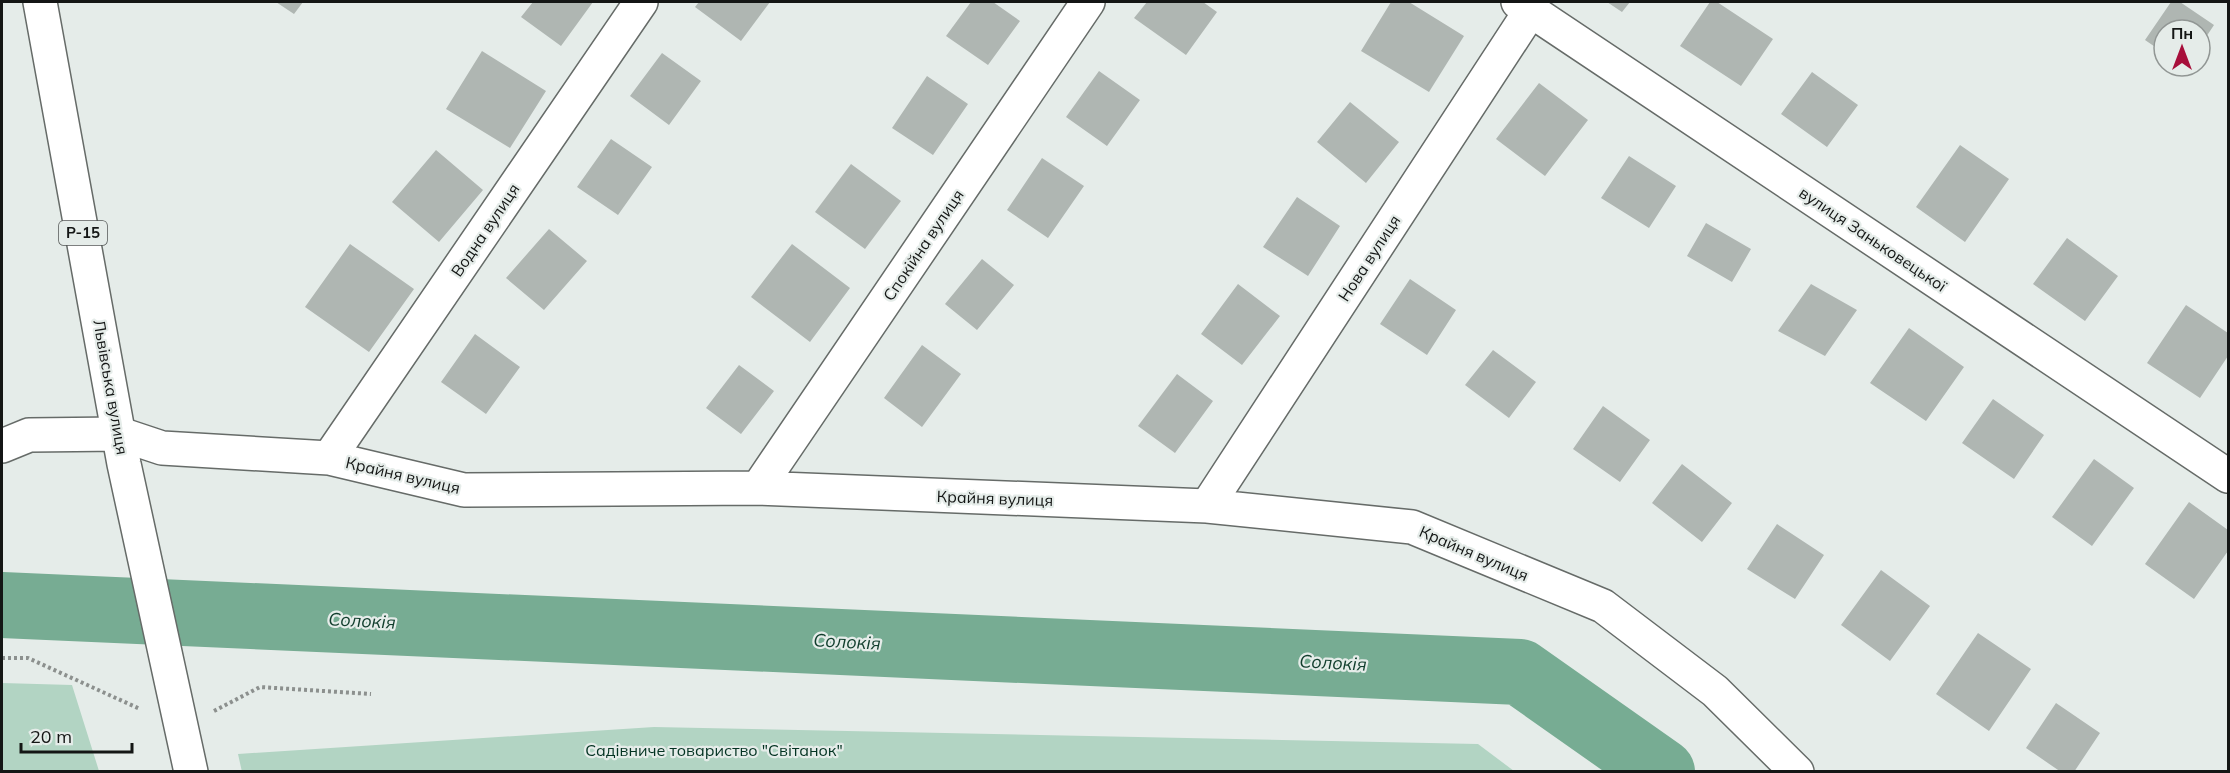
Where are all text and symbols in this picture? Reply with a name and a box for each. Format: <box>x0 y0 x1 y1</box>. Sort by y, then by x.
north arrow <box>2152 18 2212 78</box>
text: Пн <box>2171 23 2193 43</box>
street label: Водна вулиця <box>447 180 523 280</box>
street label: вулиця Заньковецької <box>1796 182 1951 296</box>
street label: Спокійна вулиця <box>878 186 968 304</box>
street label: Нова вулиця <box>1334 211 1404 305</box>
road number: Р-15 <box>59 221 107 245</box>
street label: Львівська вулиця <box>89 318 133 456</box>
street label: Крайня вулиця <box>344 452 462 498</box>
street label: Крайня вулиця <box>936 486 1054 510</box>
street label: Крайня вулиця <box>1416 521 1532 585</box>
water label: Солокія <box>328 607 396 634</box>
water label: Солокія <box>813 628 881 655</box>
water label: Солокія <box>1299 649 1367 676</box>
scale bar <box>21 716 132 754</box>
text: 20 m <box>30 725 72 748</box>
park label: Садівниче товариство "Світанок" <box>585 740 843 760</box>

